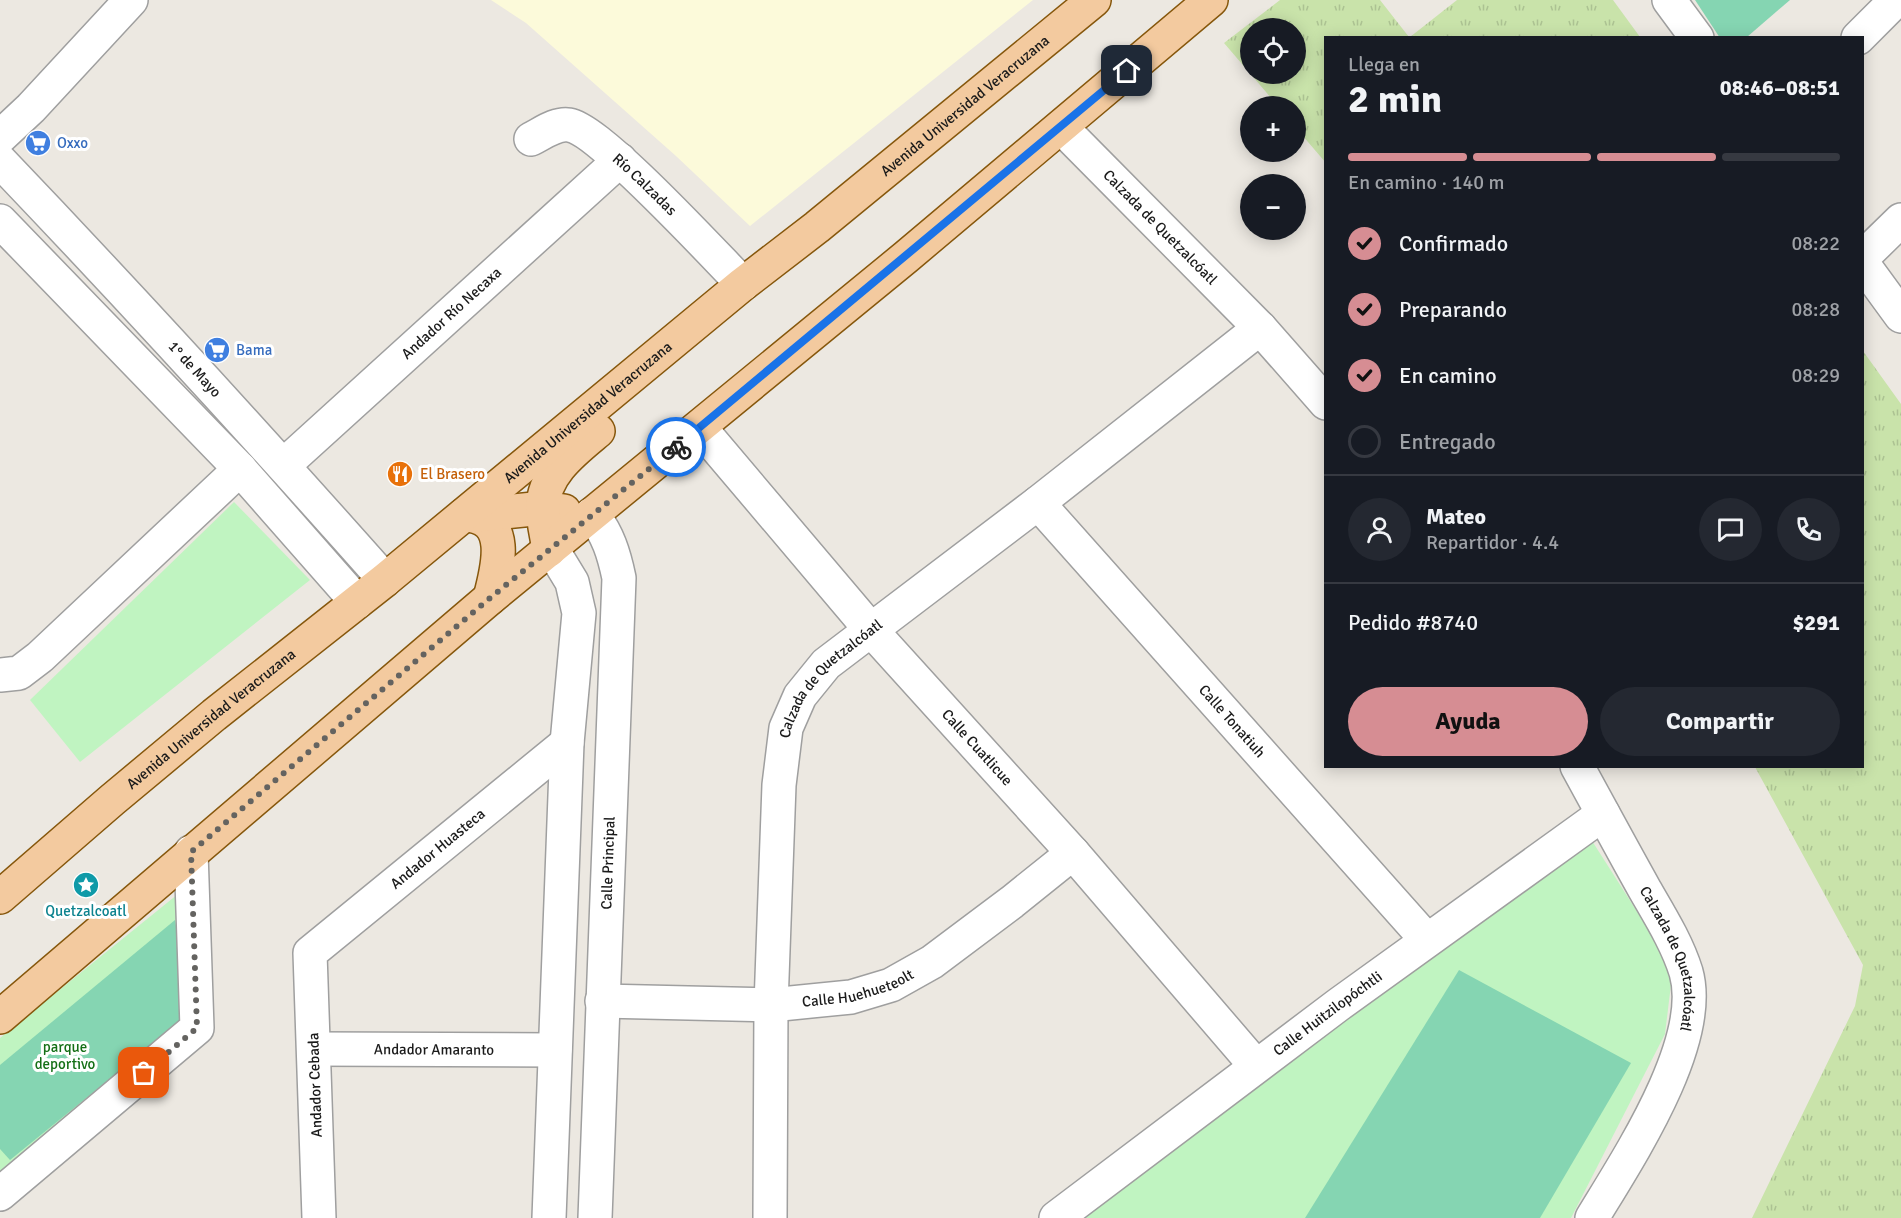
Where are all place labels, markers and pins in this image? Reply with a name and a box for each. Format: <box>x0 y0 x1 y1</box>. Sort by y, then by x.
pin <box>1101 45 1152 96</box>
supermarket icon: Oxxo <box>23 128 53 158</box>
place label: Oxxo <box>57 134 88 152</box>
supermarket icon: Bama <box>202 335 232 365</box>
place label: Bama <box>236 341 272 359</box>
restaurant icon: El Brasero <box>385 459 415 489</box>
place label: El Brasero <box>420 465 485 483</box>
place icon: Quetzalcoatl <box>71 870 101 900</box>
place label: Quetzalcoatl <box>45 902 127 920</box>
pin <box>118 1047 169 1098</box>

